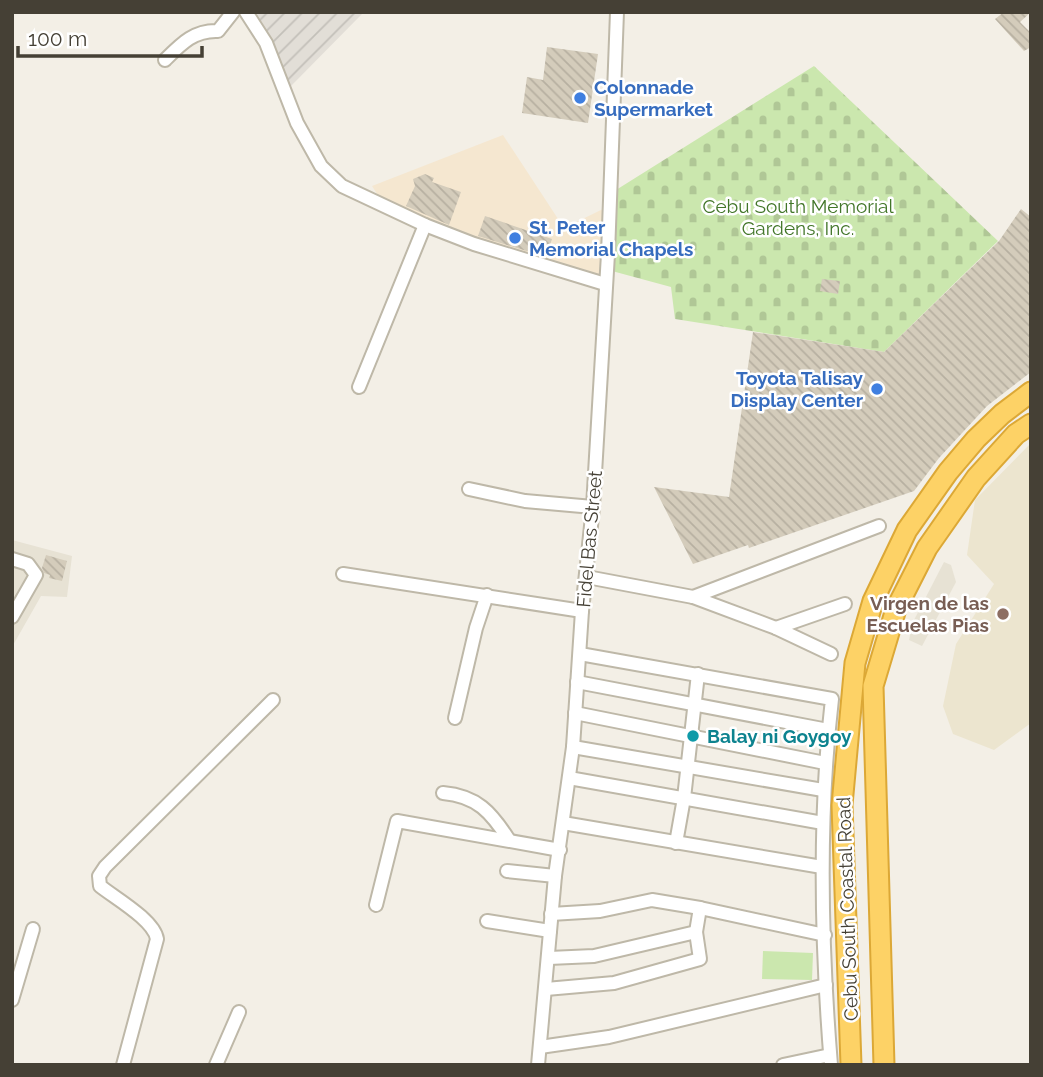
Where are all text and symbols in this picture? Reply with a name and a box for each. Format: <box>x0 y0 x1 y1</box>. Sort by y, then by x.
scale bar <box>18 14 201 58</box>
text: 100 m <box>28 26 87 51</box>
place label: Colonnade Supermarket <box>594 76 713 120</box>
marker: Colonnade Supermarket <box>572 90 588 106</box>
park label: Cebu South Memorial Gardens, Inc. <box>702 195 894 239</box>
place label: St. Peter Memorial Chapels <box>529 216 693 260</box>
marker: St. Peter Memorial Chapels <box>507 230 523 246</box>
place label: Toyota Talisay Display Center <box>730 367 864 411</box>
marker: Toyota Talisay Display Center <box>869 381 885 397</box>
street label: Fidel Bas Street <box>572 469 606 608</box>
place label: Virgen de las Escuelas Pias <box>867 592 989 636</box>
marker: Virgen de las Escuelas Pias <box>995 606 1011 622</box>
place label: Balay ni Goygoy <box>707 725 852 747</box>
marker: Balay ni Goygoy <box>685 728 701 744</box>
street label: Cebu South Coastal Road <box>832 797 862 1021</box>

